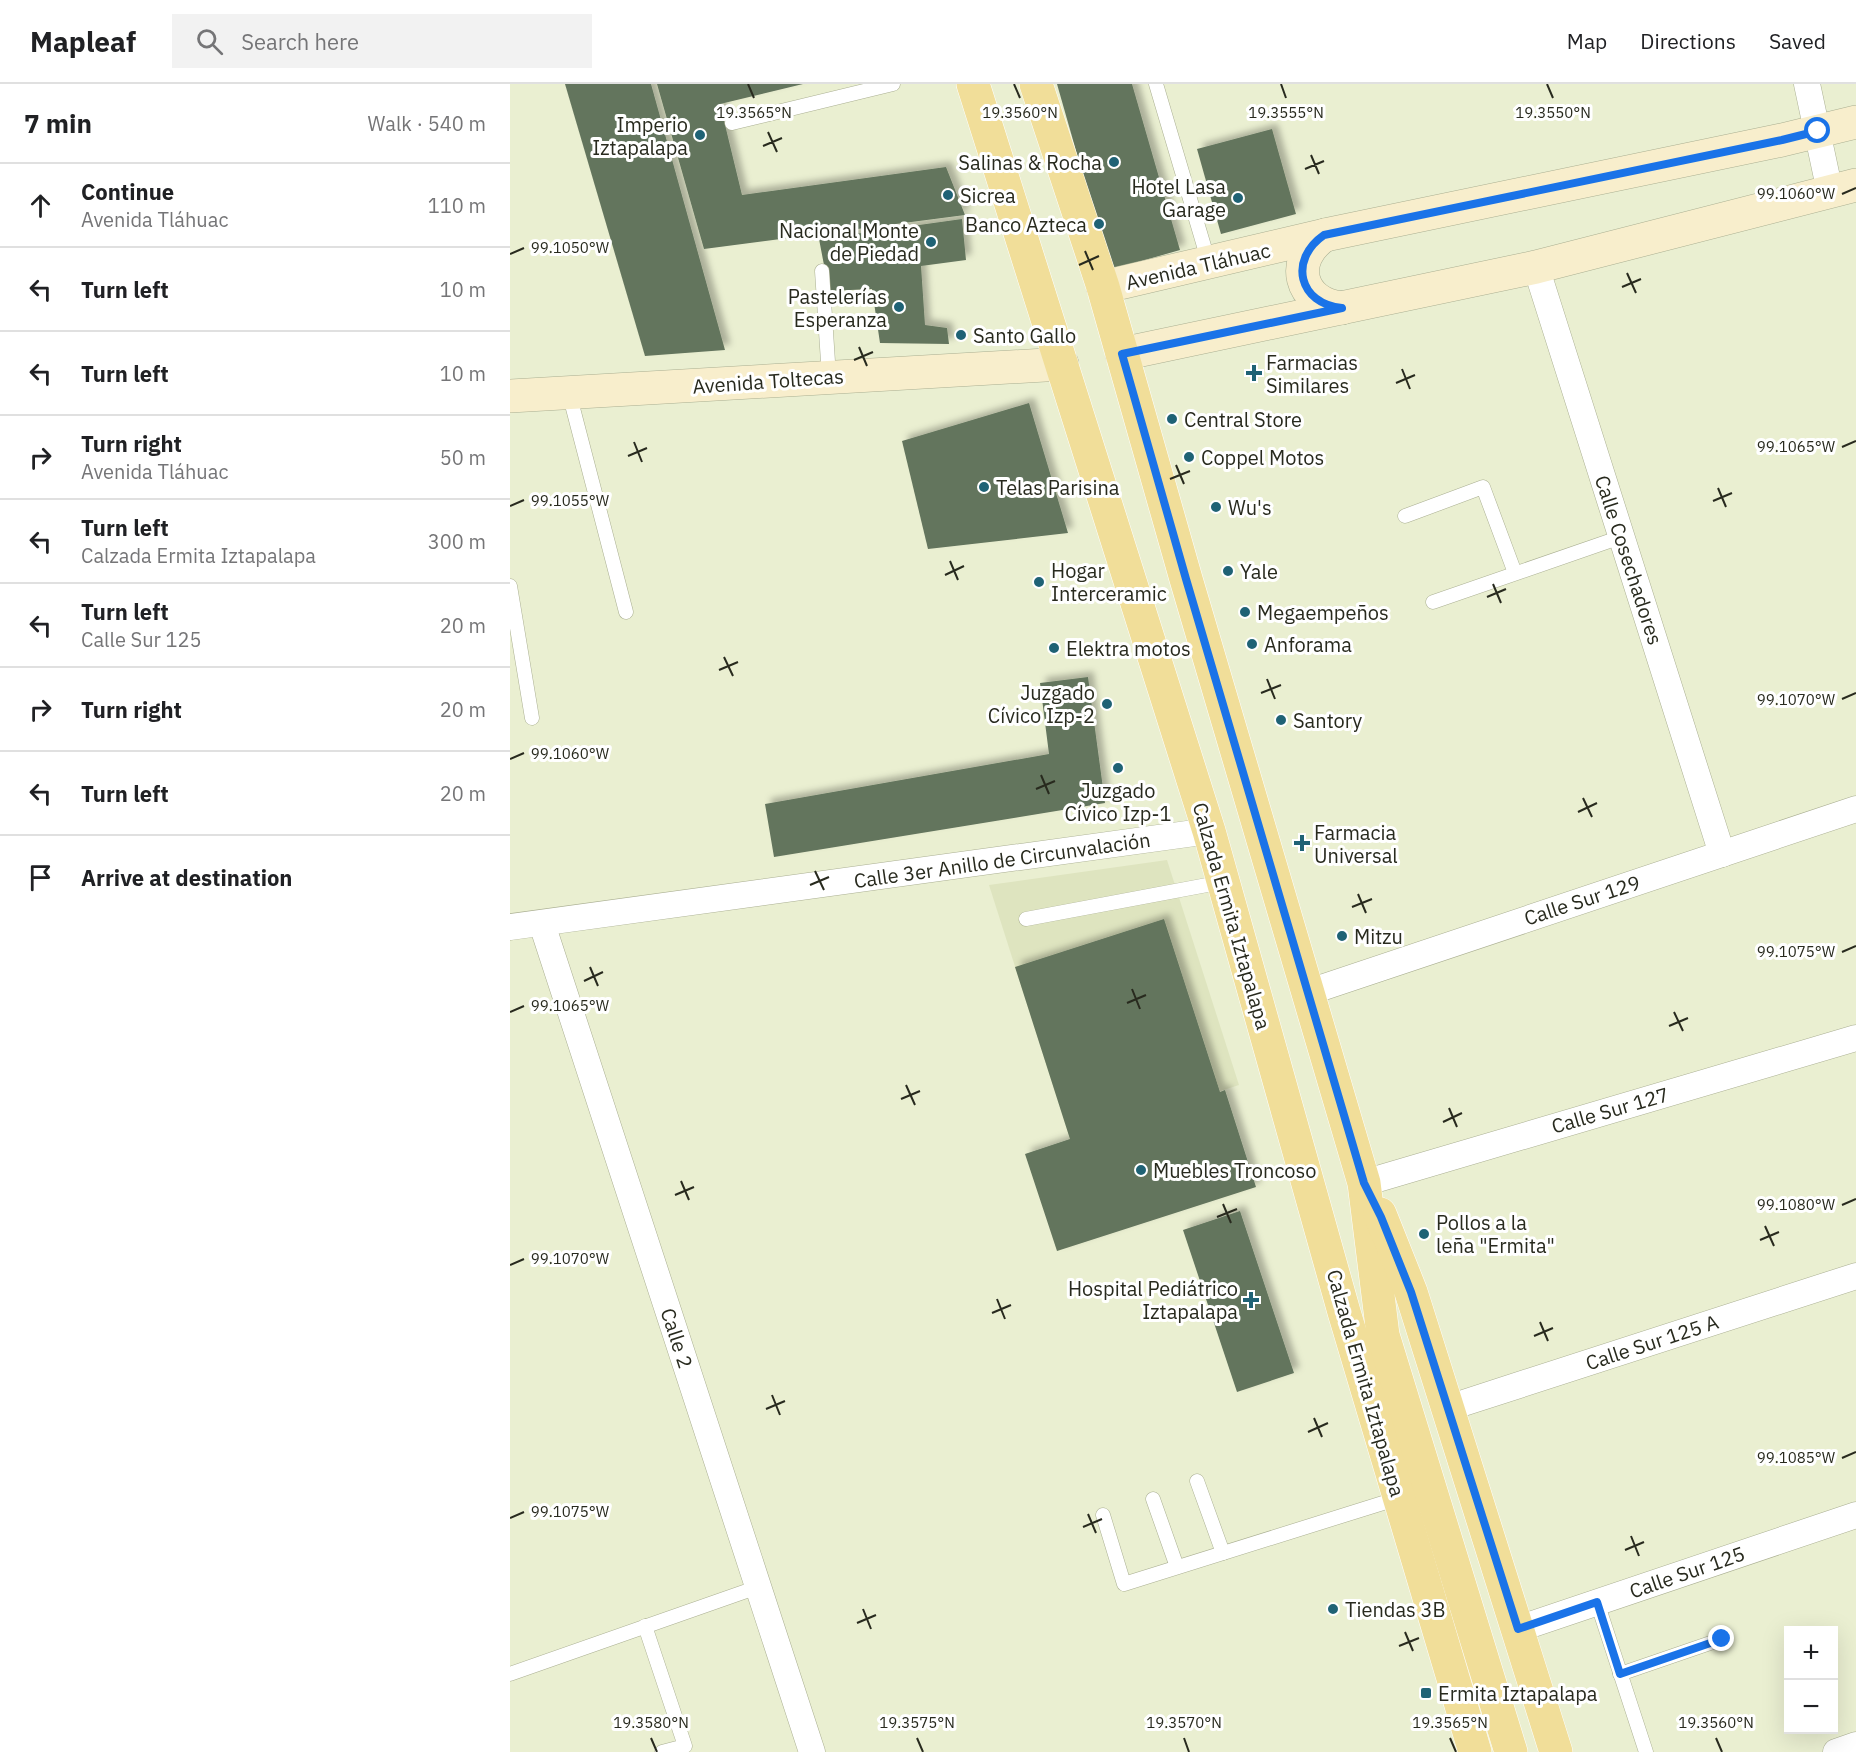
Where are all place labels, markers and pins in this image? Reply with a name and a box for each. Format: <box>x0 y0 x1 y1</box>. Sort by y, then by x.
place label: Imperio Iztapalapa <box>592 111 688 161</box>
marker: Imperio Iztapalapa <box>693 128 707 142</box>
place label: Salinas & Rocha <box>958 149 1102 176</box>
marker: Salinas & Rocha <box>1107 155 1121 169</box>
place label: Hotel Lasa Garage <box>1131 173 1226 223</box>
place label: Sicrea <box>960 182 1016 209</box>
marker: Sicrea <box>941 188 955 202</box>
marker: Hotel Lasa Garage <box>1231 191 1245 205</box>
place label: Banco Azteca <box>965 211 1087 238</box>
place label: Nacional Monte de Piedad <box>779 217 919 267</box>
marker: Banco Azteca <box>1092 217 1106 231</box>
marker: Nacional Monte de Piedad <box>924 235 938 249</box>
place label: Pastelerías Esperanza <box>788 283 887 333</box>
marker: Pastelerías Esperanza <box>892 300 906 314</box>
place label: Santo Gallo <box>973 322 1076 349</box>
marker: Santo Gallo <box>954 328 968 342</box>
place label: Farmacias Similares <box>1266 349 1358 399</box>
marker: Farmacias Similares <box>1247 366 1261 380</box>
place label: Central Store <box>1184 406 1302 433</box>
marker: Central Store <box>1165 412 1179 426</box>
place label: Coppel Motos <box>1201 444 1324 471</box>
marker: Coppel Motos <box>1182 450 1196 464</box>
place label: Telas Parisina <box>996 474 1120 501</box>
marker: Telas Parisina <box>977 480 991 494</box>
place label: Wu's <box>1228 494 1272 521</box>
marker: Wu's <box>1209 500 1223 514</box>
place label: Hogar Interceramic <box>1051 557 1167 607</box>
place label: Yale <box>1240 558 1278 585</box>
marker: Yale <box>1221 564 1235 578</box>
marker: Hogar Interceramic <box>1032 575 1046 589</box>
place label: Megaempeños <box>1257 599 1389 626</box>
marker: Megaempeños <box>1238 605 1252 619</box>
place label: Anforama <box>1264 631 1352 658</box>
place label: Elektra motos <box>1066 635 1191 662</box>
marker: Anforama <box>1245 637 1259 651</box>
marker: Elektra motos <box>1047 641 1061 655</box>
place label: Juzgado Cívico Izp-2 <box>988 679 1095 729</box>
marker: Juzgado Cívico Izp-2 <box>1100 697 1114 711</box>
place label: Santory <box>1293 707 1362 734</box>
marker: Santory <box>1274 713 1288 727</box>
marker: Juzgado Cívico Izp-1 <box>1111 761 1125 775</box>
place label: Juzgado Cívico Izp-1 <box>1064 777 1172 827</box>
place label: Farmacia Universal <box>1314 819 1398 869</box>
marker: Farmacia Universal <box>1295 836 1309 850</box>
place label: Mitzu <box>1354 923 1403 950</box>
marker: Mitzu <box>1335 929 1349 943</box>
place label: Muebles Troncoso <box>1153 1157 1316 1184</box>
marker: Muebles Troncoso <box>1134 1163 1148 1177</box>
place label: Pollos a la leña "Ermita" <box>1436 1209 1555 1259</box>
marker: Pollos a la leña "Ermita" <box>1417 1227 1431 1241</box>
place label: Hospital Pediátrico Iztapalapa <box>1068 1275 1238 1325</box>
marker: Hospital Pediátrico Iztapalapa <box>1242 1291 1260 1309</box>
place label: Tiendas 3B <box>1345 1596 1446 1623</box>
marker: Tiendas 3B <box>1326 1602 1340 1616</box>
place label: Ermita Iztapalapa <box>1438 1680 1598 1707</box>
marker: Ermita Iztapalapa <box>1419 1686 1433 1700</box>

